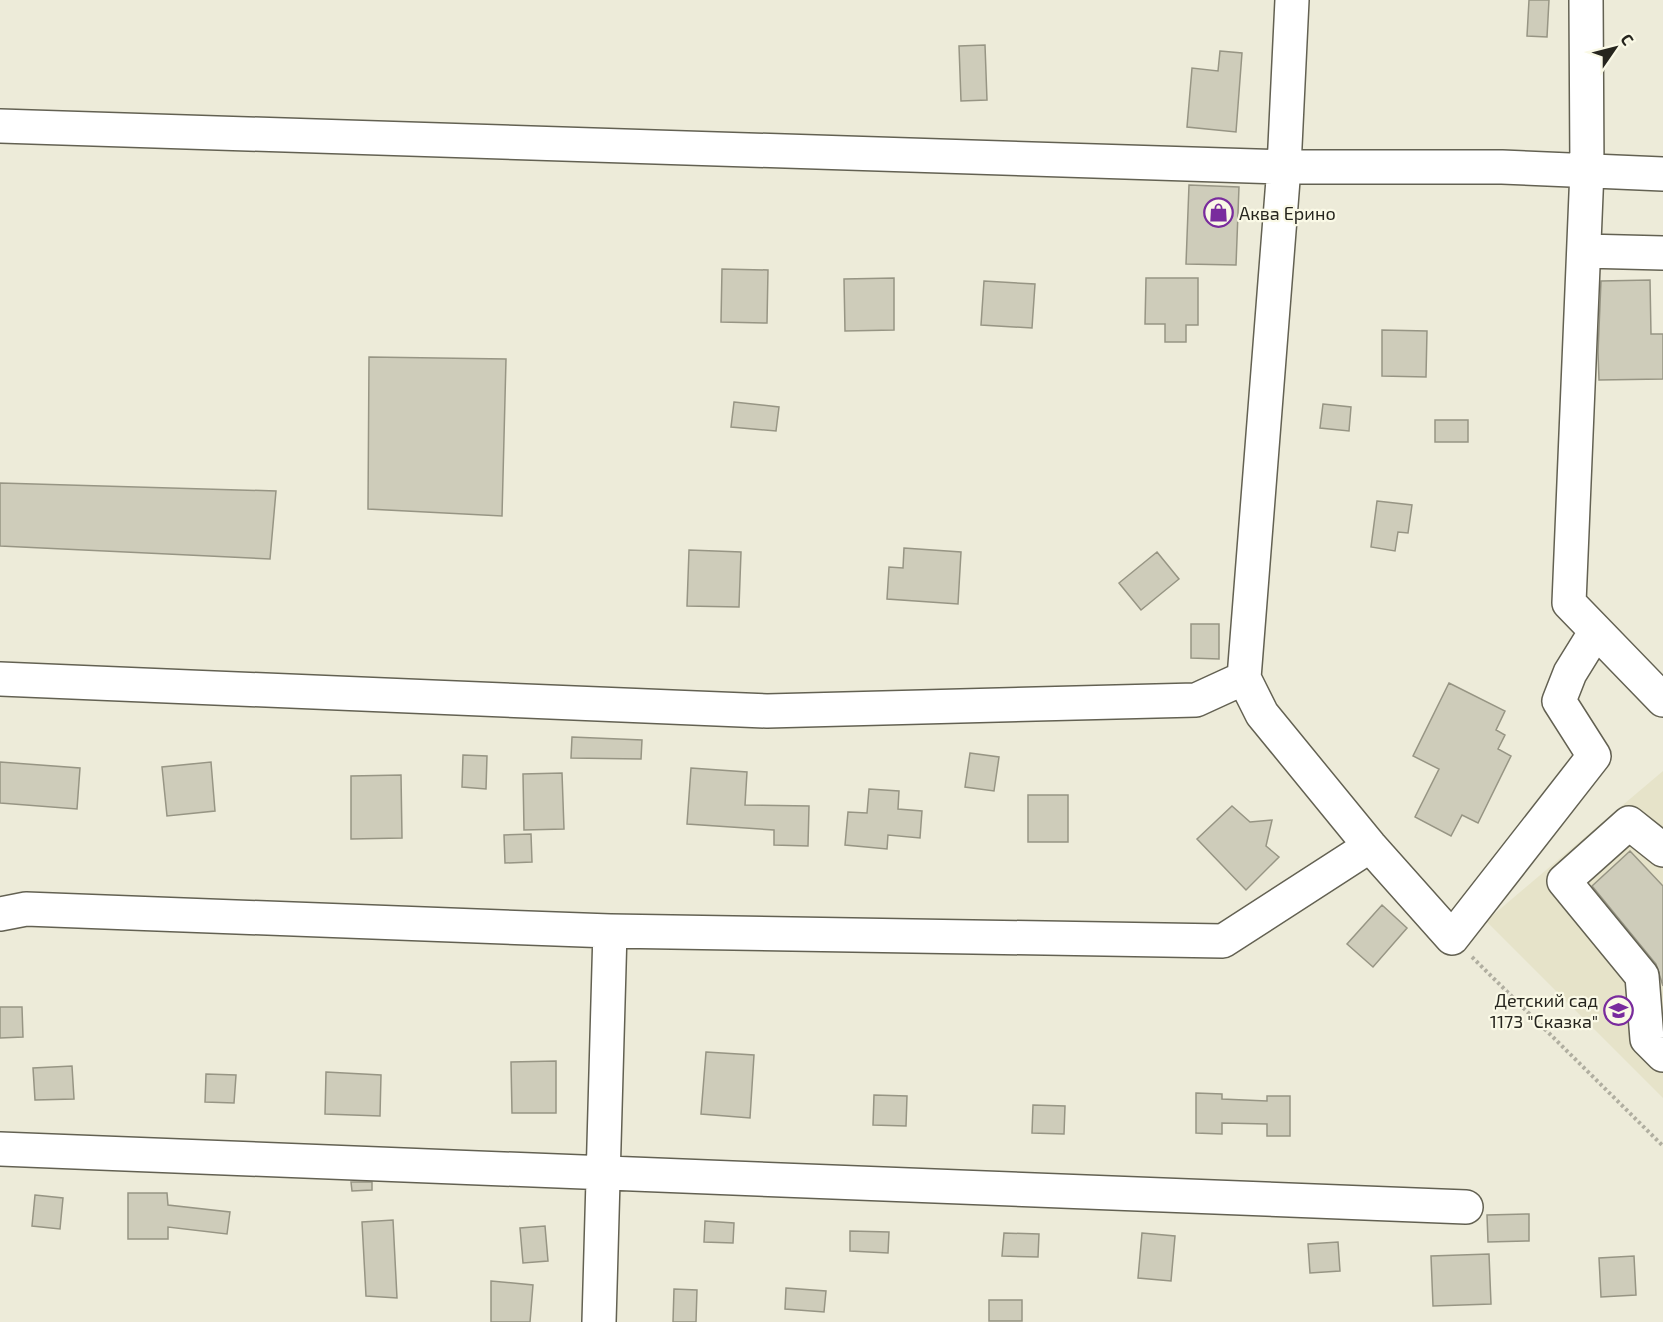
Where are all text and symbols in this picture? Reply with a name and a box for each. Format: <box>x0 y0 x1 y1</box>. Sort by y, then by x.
north arrow <box>1585 18 1645 78</box>
text: С <box>1617 30 1638 48</box>
shop icon: Аква Ерино <box>1202 197 1234 229</box>
place label: Аква Ерино <box>1239 202 1336 224</box>
place label: Детский сад 1173 "Сказка" <box>1490 989 1598 1032</box>
school or university icon: Детский сад 1173 "Сказка" <box>1603 994 1635 1026</box>

